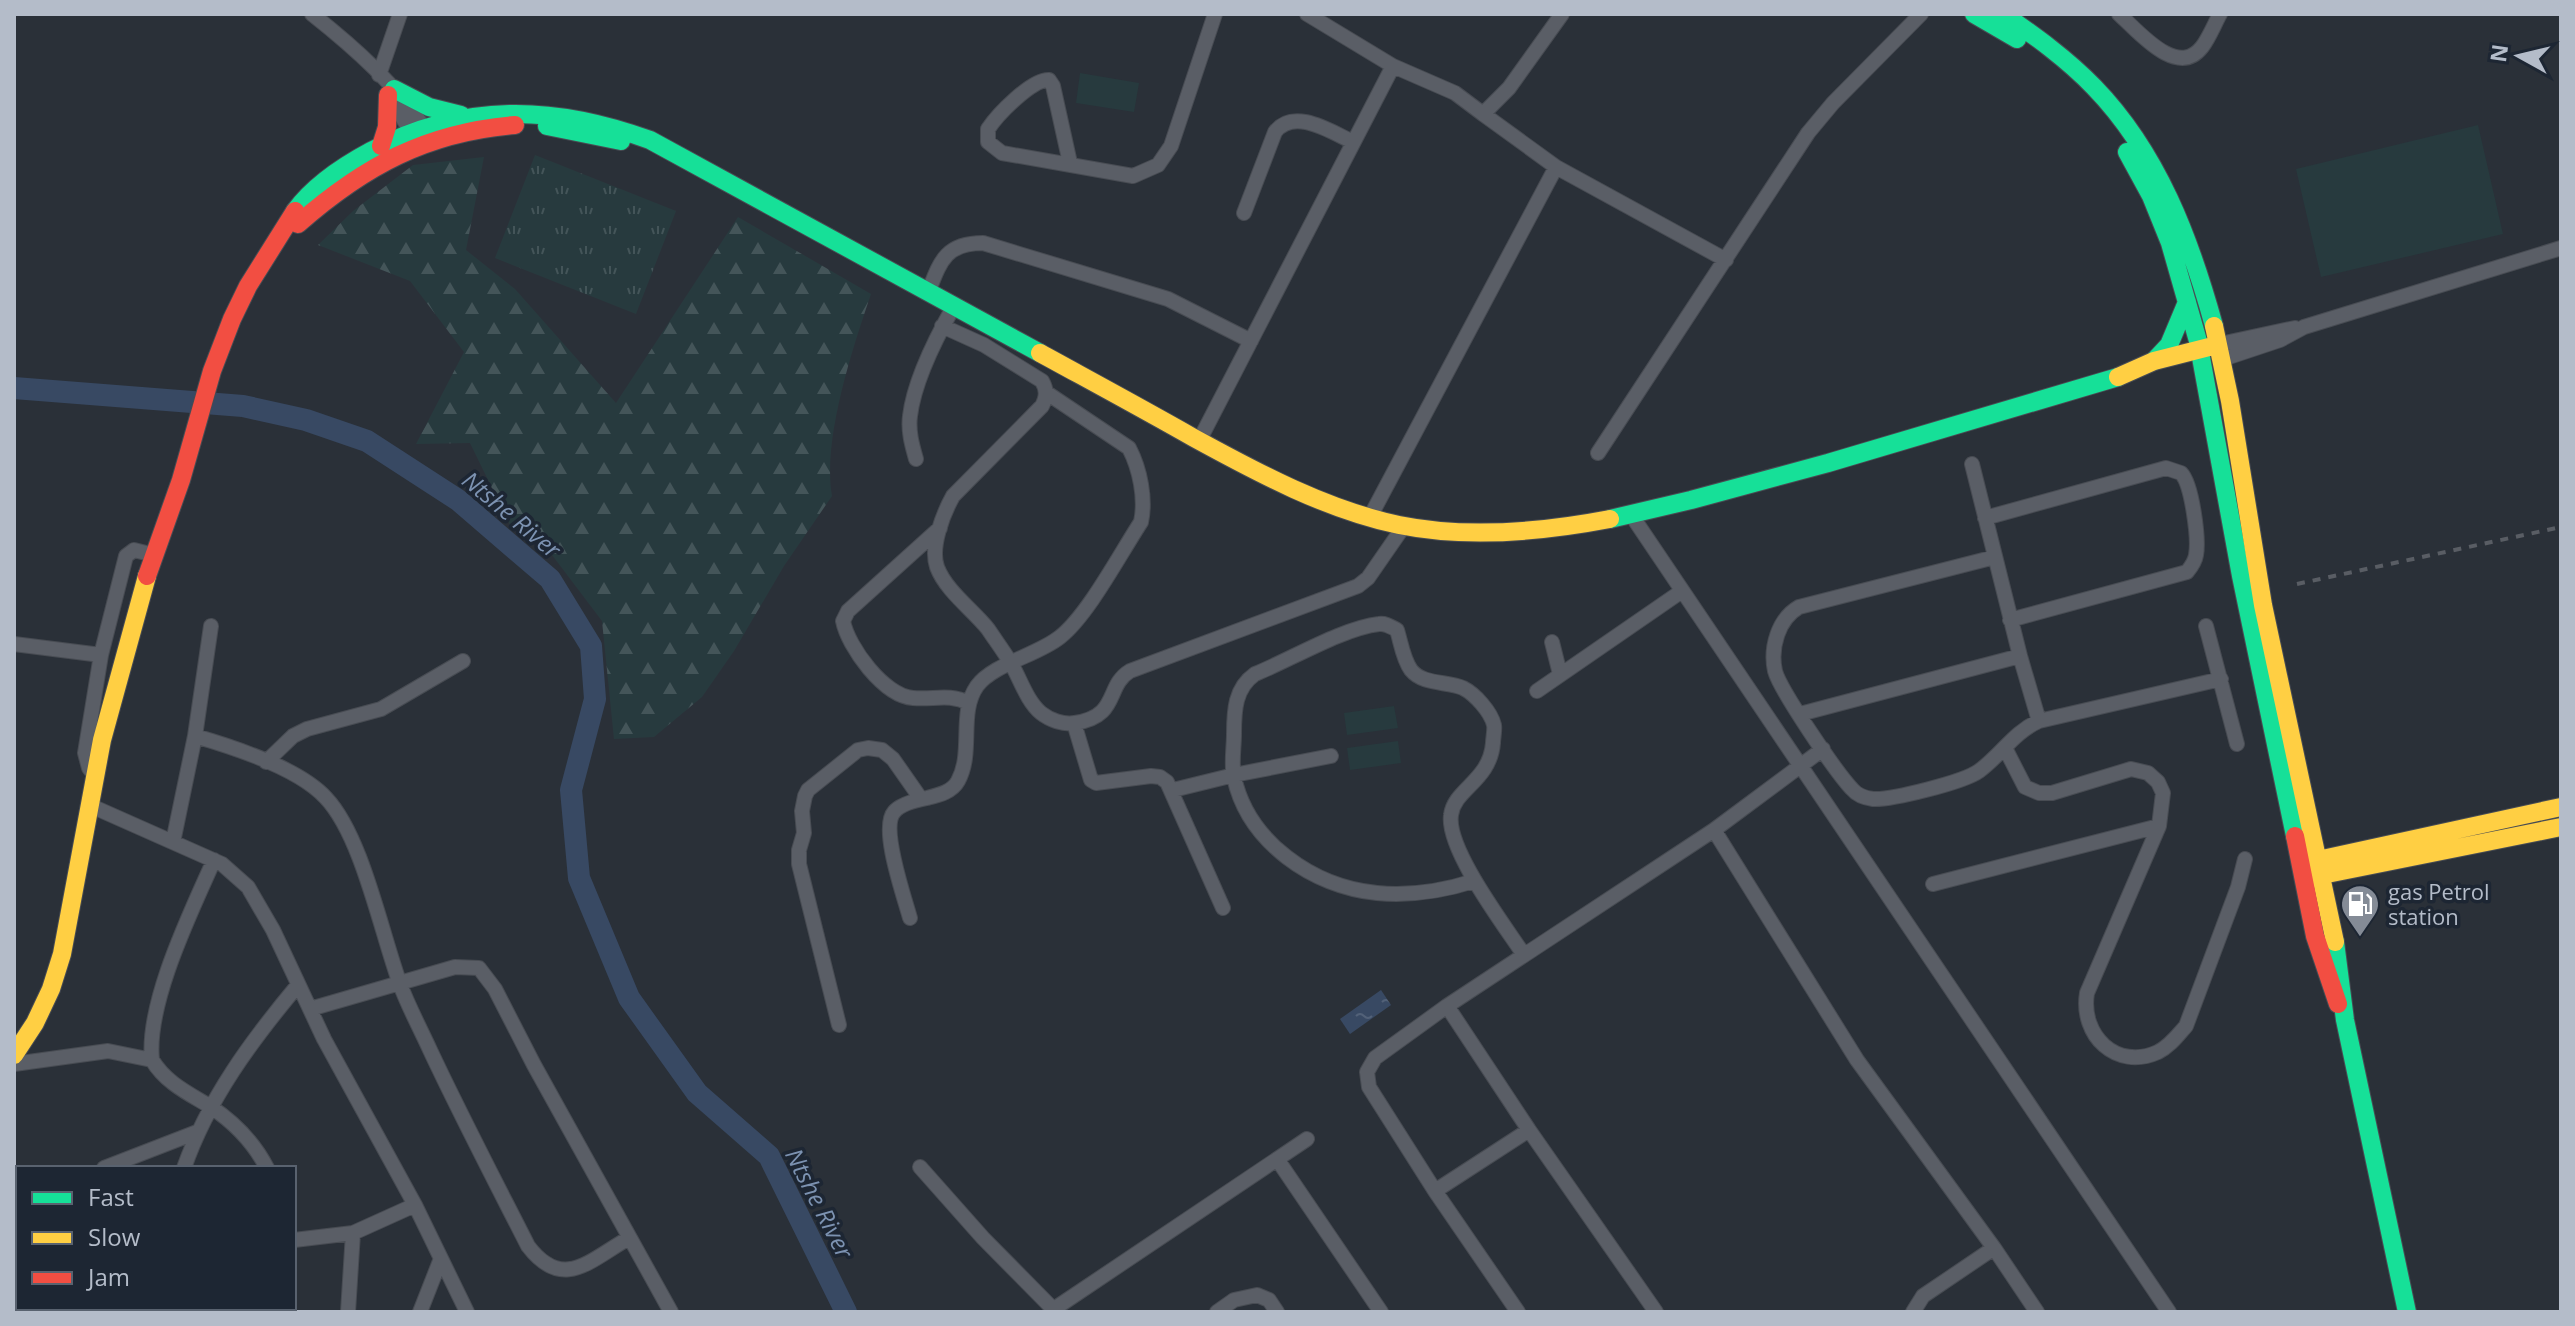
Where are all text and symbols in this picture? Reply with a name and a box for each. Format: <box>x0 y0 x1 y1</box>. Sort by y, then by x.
north arrow <box>2479 16 2559 96</box>
text: N <box>2482 42 2514 64</box>
water label: Ntshe River <box>456 463 570 566</box>
place label: gas Petrol station <box>2388 876 2490 931</box>
fuel station icon: gas Petrol station <box>2339 883 2381 938</box>
water label: Ntshe River <box>778 1142 862 1265</box>
legend <box>16 1166 296 1310</box>
text: Fast <box>88 1180 134 1213</box>
text: Slow <box>88 1220 141 1253</box>
text: Jam <box>86 1260 130 1293</box>

